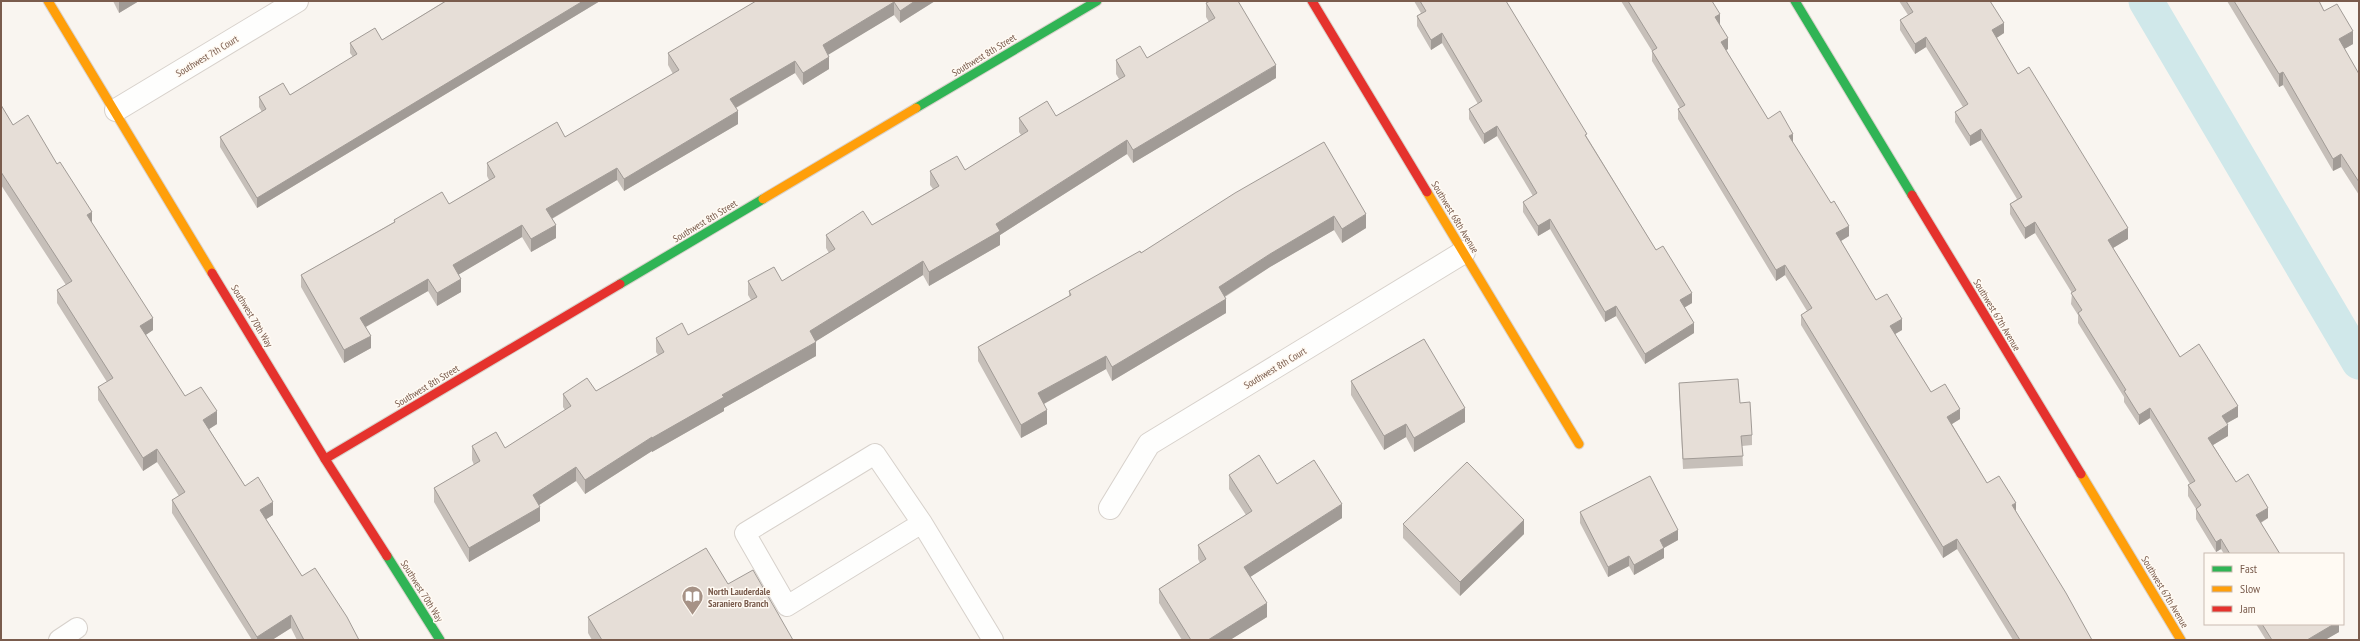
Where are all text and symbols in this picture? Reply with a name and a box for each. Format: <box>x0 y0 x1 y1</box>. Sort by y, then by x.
street label: Southwest 8th Street <box>949 31 1019 79</box>
street label: Southwest 7th Court <box>173 32 241 80</box>
street label: Southwest 68th Avenue <box>1428 179 1482 255</box>
street label: Southwest 8th Street <box>670 197 740 245</box>
street label: Southwest 67th Avenue <box>1970 277 2024 353</box>
street label: Southwest 70th Way <box>228 282 276 350</box>
street label: Southwest 8th Court <box>1241 344 1309 392</box>
street label: Southwest 8th Street <box>392 362 462 410</box>
legend <box>2204 553 2344 625</box>
street label: Southwest 67th Avenue <box>2138 554 2192 630</box>
street label: Southwest 70th Way <box>398 558 446 625</box>
text: Fast <box>2240 561 2258 576</box>
text: Slow <box>2240 581 2261 596</box>
library icon: North Lauderdale Saraniero Branch <box>680 584 706 617</box>
place label: North Lauderdale Saraniero Branch <box>708 585 770 610</box>
text: Jam <box>2239 601 2256 616</box>

